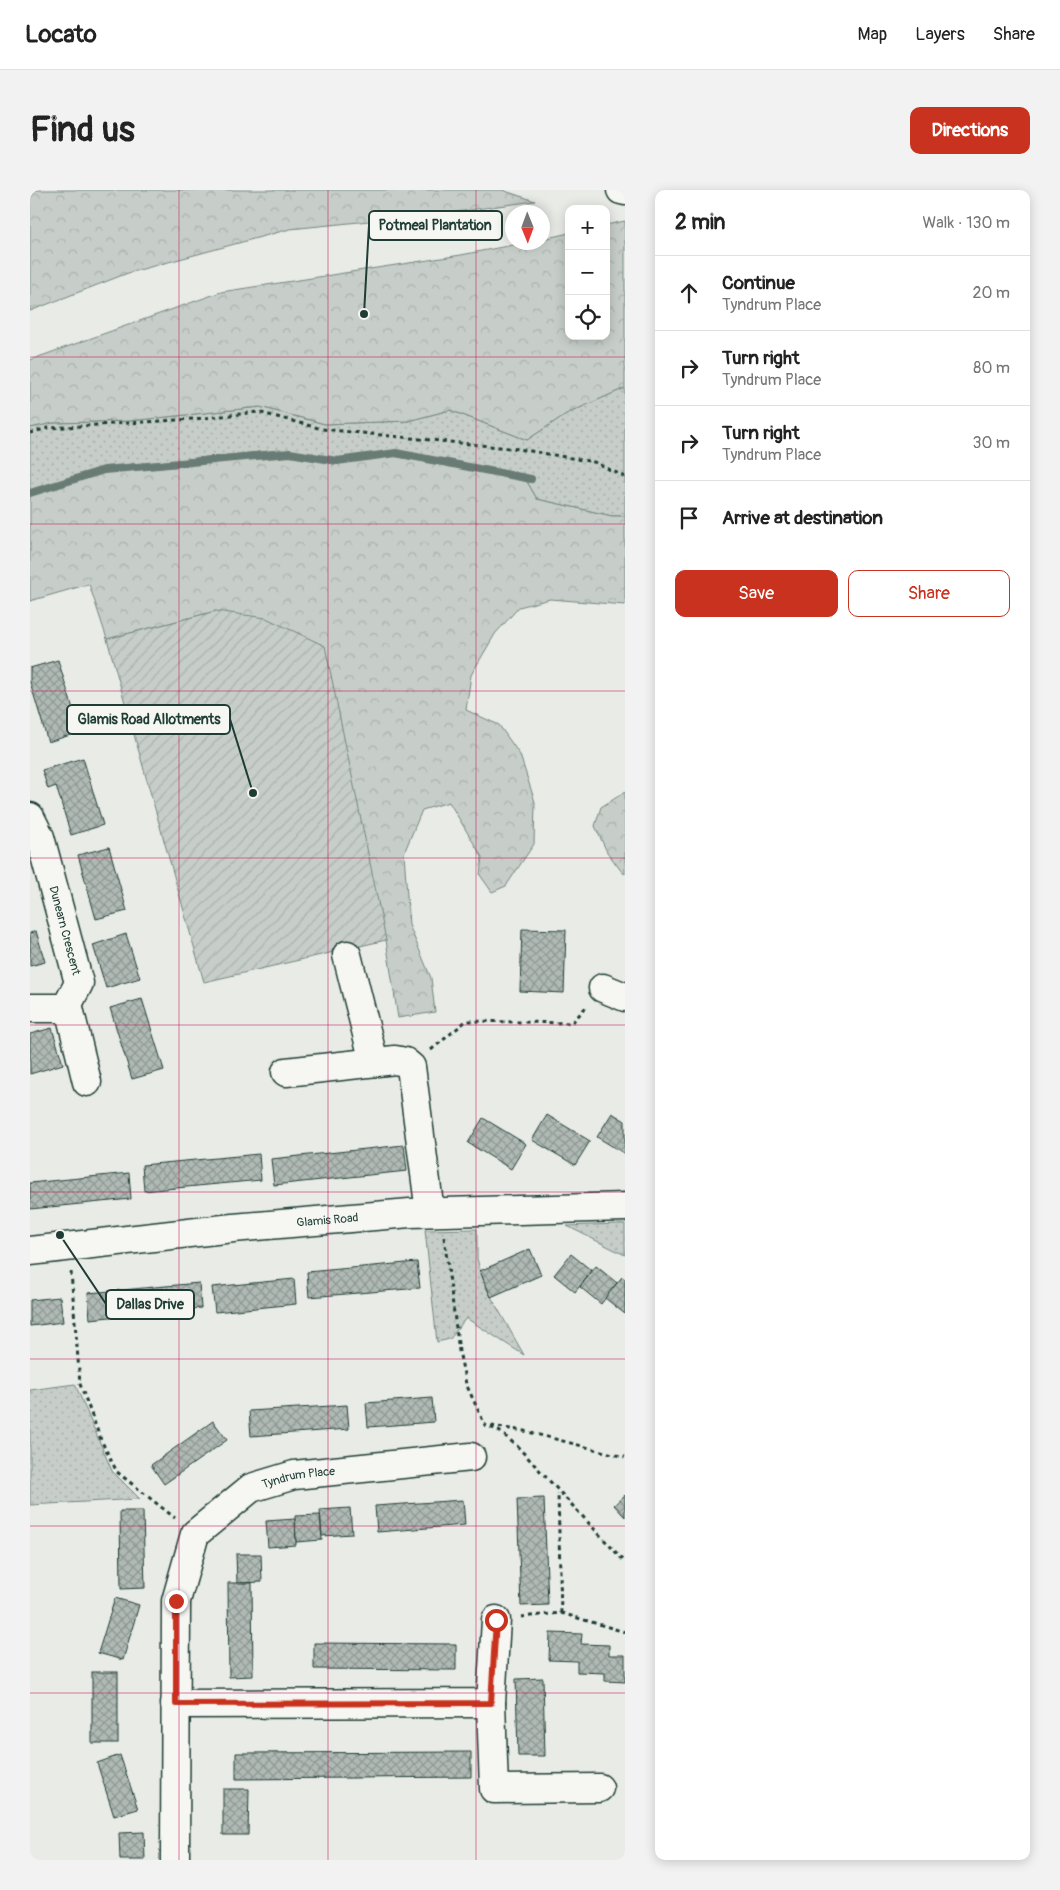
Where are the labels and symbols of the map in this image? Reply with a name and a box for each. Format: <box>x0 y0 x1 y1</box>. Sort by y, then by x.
north arrow <box>505 205 550 250</box>
callout: Potmeal Plantation <box>369 211 502 240</box>
text: Potmeal Plantation <box>378 217 492 234</box>
callout: Glamis Road Allotments <box>67 705 230 734</box>
text: Glamis Road Allotments <box>78 711 221 728</box>
street label: Dunearn Crescent <box>45 884 84 977</box>
street label: Glamis Road <box>296 1210 359 1231</box>
callout: Dallas Drive <box>106 1290 194 1319</box>
text: Dallas Drive <box>116 1296 185 1313</box>
street label: Tyndrum Place <box>260 1464 336 1492</box>
route end <box>165 1590 188 1613</box>
route start <box>485 1609 508 1632</box>

